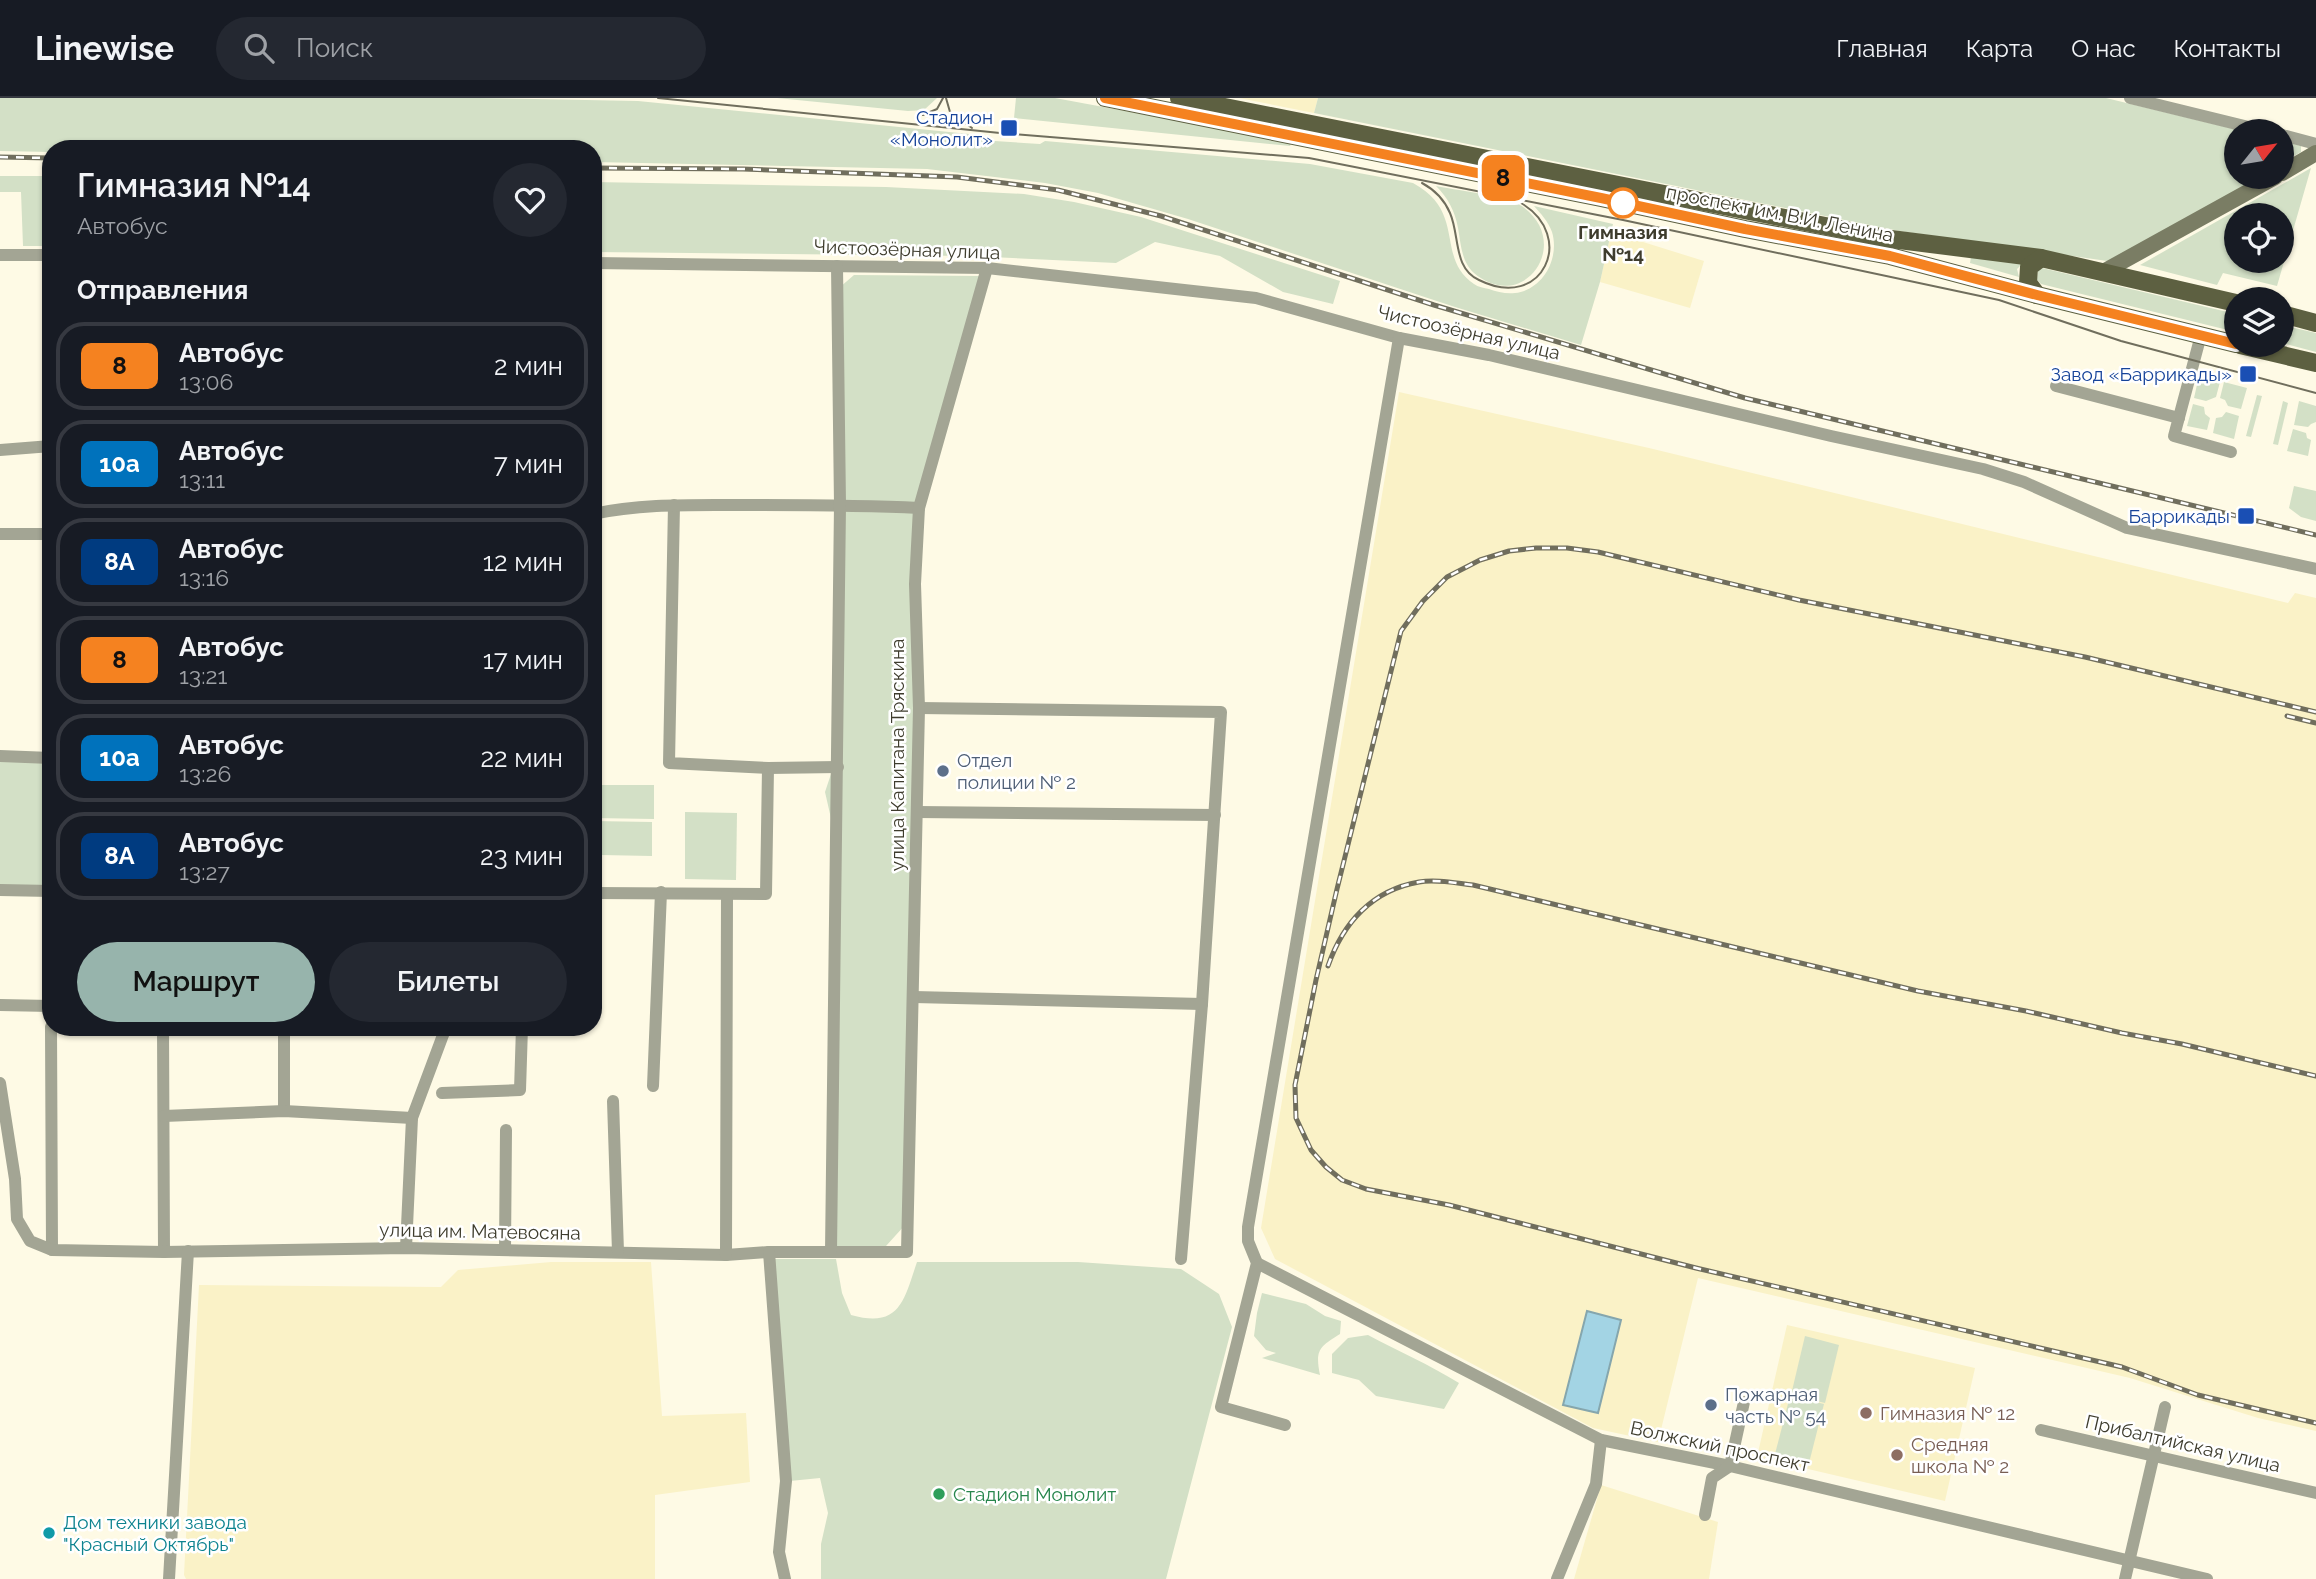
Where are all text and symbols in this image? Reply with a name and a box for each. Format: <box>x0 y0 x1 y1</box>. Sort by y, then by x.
search box <box>216 17 706 80</box>
text: Linewise <box>35 29 174 68</box>
icon: search <box>240 29 278 67</box>
text: Поиск <box>296 33 373 63</box>
text: Главная <box>1836 34 1928 63</box>
text: Карта <box>1966 34 2033 63</box>
text: О нас <box>2071 34 2136 63</box>
text: Контакты <box>2174 34 2281 63</box>
place label: Стадион «Монолит» <box>890 106 993 150</box>
marker: Стадион «Монолит» <box>999 118 1019 138</box>
north arrow <box>2224 119 2294 189</box>
map controls <box>2224 119 2294 357</box>
line badge: 8 <box>1480 155 1526 201</box>
button: heart <box>493 163 567 237</box>
text: 8 <box>1496 163 1510 192</box>
text: Гимназия №14 <box>77 166 311 205</box>
street label: проспект им. В.И. Ленина <box>1665 180 1895 246</box>
marker: Гимназия №14 <box>1608 188 1638 218</box>
button: locate <box>2224 203 2294 273</box>
text: Автобус <box>77 212 168 239</box>
place label: Гимназия №14 <box>1578 221 1668 265</box>
street label: Чистоозёрная улица <box>813 235 1001 263</box>
text: Отправления <box>77 275 248 305</box>
button: layers <box>2224 287 2294 357</box>
street label: Чистоозёрная улица <box>1376 300 1562 364</box>
text: Автобус <box>179 338 284 368</box>
text: 8 <box>112 351 127 380</box>
text: 2 мин <box>494 351 563 381</box>
place label: Завод «Баррикады» <box>2051 363 2232 385</box>
marker: Завод «Баррикады» <box>2238 364 2258 384</box>
text: 13:06 <box>179 368 233 395</box>
text: Автобус <box>179 436 284 466</box>
text: 10а <box>99 449 140 478</box>
text: 7 мин <box>494 449 563 479</box>
text: 13:11 <box>179 466 225 493</box>
place label: Баррикады <box>2128 505 2230 527</box>
marker: Баррикады <box>2236 506 2256 526</box>
text: Автобус <box>179 534 284 564</box>
text: 8А <box>104 547 135 576</box>
text: 12 мин <box>483 547 563 577</box>
text: 13:16 <box>179 564 229 591</box>
text: Автобус <box>179 632 284 662</box>
street label: улица Капитана Тряскина <box>886 639 908 871</box>
text: 8 <box>112 645 127 674</box>
text: 17 мин <box>483 645 563 675</box>
text: 13:21 <box>179 662 227 689</box>
text: Автобус <box>179 730 284 760</box>
text: 10а <box>99 743 140 772</box>
text: 22 мин <box>480 743 563 773</box>
place label: Отдел полиции № 2 <box>957 749 1076 793</box>
text: 13:26 <box>179 760 231 787</box>
marker: Отдел полиции № 2 <box>935 763 951 779</box>
text: Автобус <box>179 828 284 858</box>
text: 8А <box>104 841 135 870</box>
text: 23 мин <box>480 841 563 871</box>
text: 13:27 <box>179 858 230 885</box>
button: Маршрут <box>77 942 315 1022</box>
button: Билеты <box>329 942 567 1022</box>
street label: улица им. Матевосяна <box>379 1218 581 1244</box>
place label: Пожарная часть № 54 <box>1725 1383 1826 1427</box>
marker: Пожарная часть № 54 <box>1703 1397 1719 1413</box>
place label: Гимназия № 12 <box>1880 1402 2015 1424</box>
marker: Гимназия № 12 <box>1858 1405 1874 1421</box>
street label: Прибалтийская улица <box>2083 1410 2283 1476</box>
street label: Волжский проспект <box>1628 1416 1812 1476</box>
place label: Средняя школа № 2 <box>1911 1433 2009 1477</box>
marker: Средняя школа № 2 <box>1889 1447 1905 1463</box>
place label: Стадион Монолит <box>953 1483 1116 1505</box>
marker: Стадион Монолит <box>931 1486 947 1502</box>
place label: Дом техники завода "Красный Октябрь" <box>63 1511 247 1555</box>
marker: Дом техники завода "Красный Октябрь" <box>41 1525 57 1541</box>

